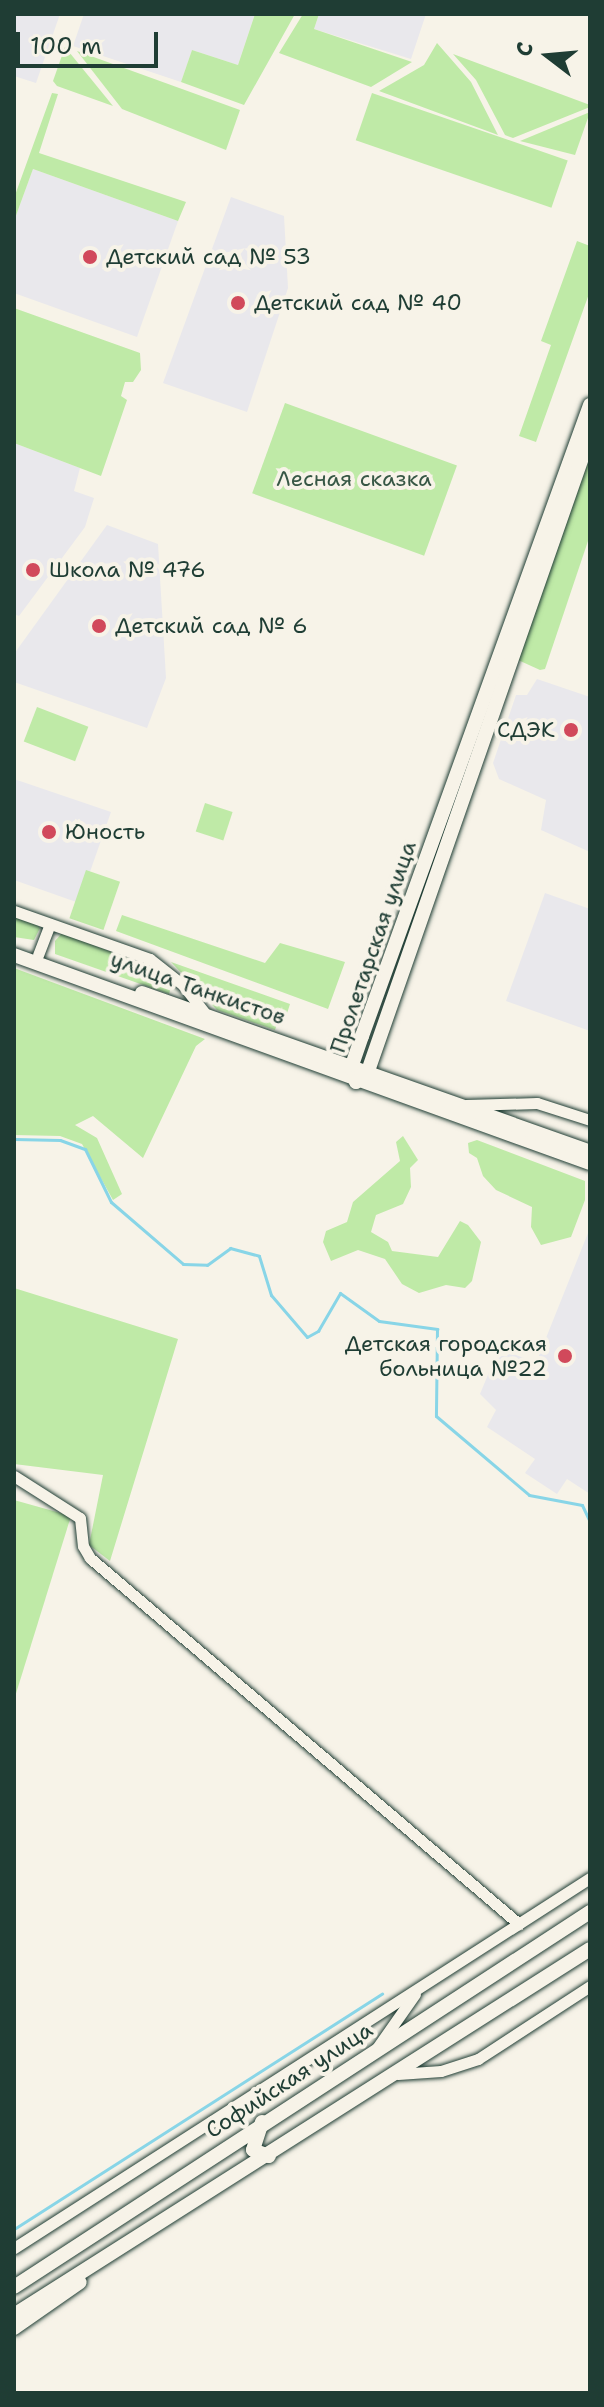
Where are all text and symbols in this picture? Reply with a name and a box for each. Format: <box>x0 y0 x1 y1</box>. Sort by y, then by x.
scale bar <box>20 16 162 66</box>
north arrow <box>508 16 588 96</box>
text: 100 m <box>30 30 102 62</box>
text: С <box>509 39 540 60</box>
place label: Детский сад № 53 <box>106 244 311 270</box>
marker: Детский сад № 53 <box>81 248 99 266</box>
place label: Детский сад № 40 <box>254 290 462 316</box>
marker: Детский сад № 40 <box>229 294 247 312</box>
park label: Лесная сказка <box>276 466 432 492</box>
place label: Школа № 476 <box>49 557 206 583</box>
marker: Школа № 476 <box>24 561 42 579</box>
place label: Детский сад № 6 <box>115 613 308 639</box>
marker: Детский сад № 6 <box>90 617 108 635</box>
place label: СДЭК <box>497 717 555 743</box>
marker: СДЭК <box>562 721 580 739</box>
place label: Юность <box>65 819 145 845</box>
marker: Юность <box>40 823 58 841</box>
street label: Пролетарская улица <box>324 838 422 1056</box>
street label: улица Танкистов <box>107 946 289 1030</box>
place label: Детская городская больница №22 <box>345 1330 547 1382</box>
marker: Детская городская больница №22 <box>554 1345 576 1367</box>
street label: Софийская улица <box>201 2016 377 2144</box>

